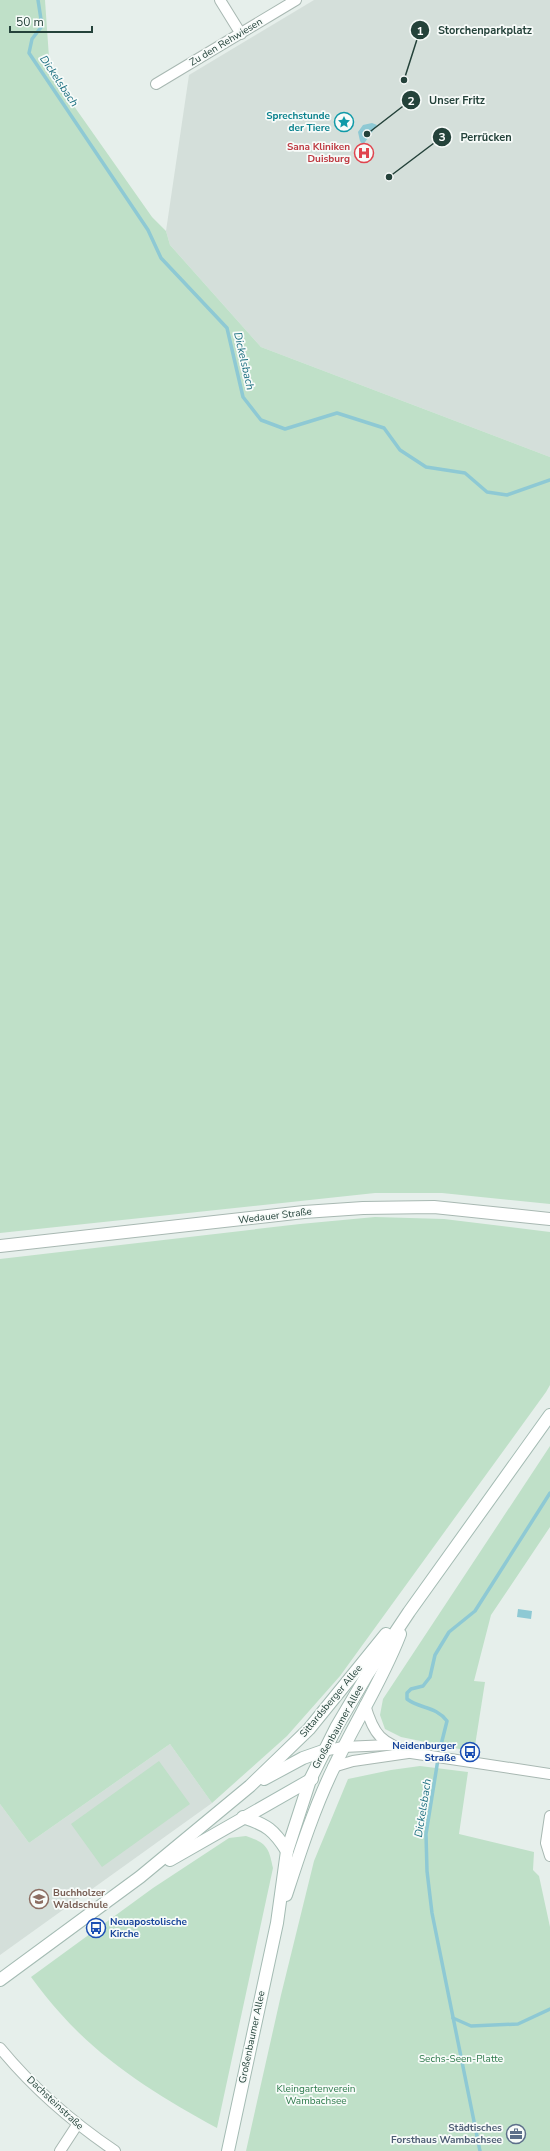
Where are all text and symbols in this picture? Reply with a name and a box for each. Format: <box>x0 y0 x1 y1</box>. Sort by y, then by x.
scale bar <box>10 8 92 34</box>
text: 50 m <box>16 14 44 30</box>
street label: Zu den Rehwiesen <box>187 15 265 69</box>
callout: Storchenparkplatz <box>410 19 540 42</box>
text: 1 <box>416 23 424 39</box>
text: Storchenparkplatz <box>438 23 532 38</box>
water label: Dickelsbach <box>36 52 82 110</box>
callout: Unser Fritz <box>401 89 493 112</box>
text: 2 <box>407 93 415 109</box>
text: Unser Fritz <box>429 93 485 108</box>
place label: Sprechstunde der Tiere <box>266 109 331 135</box>
place icon: Sprechstunde der Tiere <box>333 111 355 133</box>
callout: Perrücken <box>432 126 519 149</box>
text: 3 <box>438 129 446 145</box>
text: Perrücken <box>460 130 512 145</box>
place label: Sana Kliniken Duisburg <box>287 140 350 166</box>
hospital icon: Sana Kliniken Duisburg <box>353 142 375 164</box>
water label: Dickelsbach <box>230 331 258 391</box>
street label: Wedauer Straße <box>237 1205 313 1227</box>
street label: Sittardsberger Allee <box>297 1662 365 1740</box>
street label: Großenbaumer Allee <box>309 1682 367 1772</box>
place label: Neidenburger Straße <box>392 1739 457 1765</box>
bus stop icon: Neidenburger Straße <box>459 1741 481 1763</box>
water label: Dickelsbach <box>411 1778 435 1838</box>
place label: Buchholzer Waldschule <box>53 1886 109 1912</box>
school or university icon: Buchholzer Waldschule <box>28 1888 50 1910</box>
place label: Neuapostolische Kirche <box>110 1915 187 1941</box>
bus stop icon: Neuapostolische Kirche <box>85 1917 107 1939</box>
street label: Großenbaumer Allee <box>235 1990 269 2084</box>
park label: Sechs-Seen-Platte <box>419 2052 503 2066</box>
street label: Dachsteinstraße <box>23 2073 87 2133</box>
park label: Kleingartenverein Wambachsee <box>276 2082 356 2108</box>
place label: Städtisches Forsthaus Wambachsee <box>391 2121 503 2147</box>
office icon: Städtisches Forsthaus Wambachsee <box>505 2123 527 2145</box>

